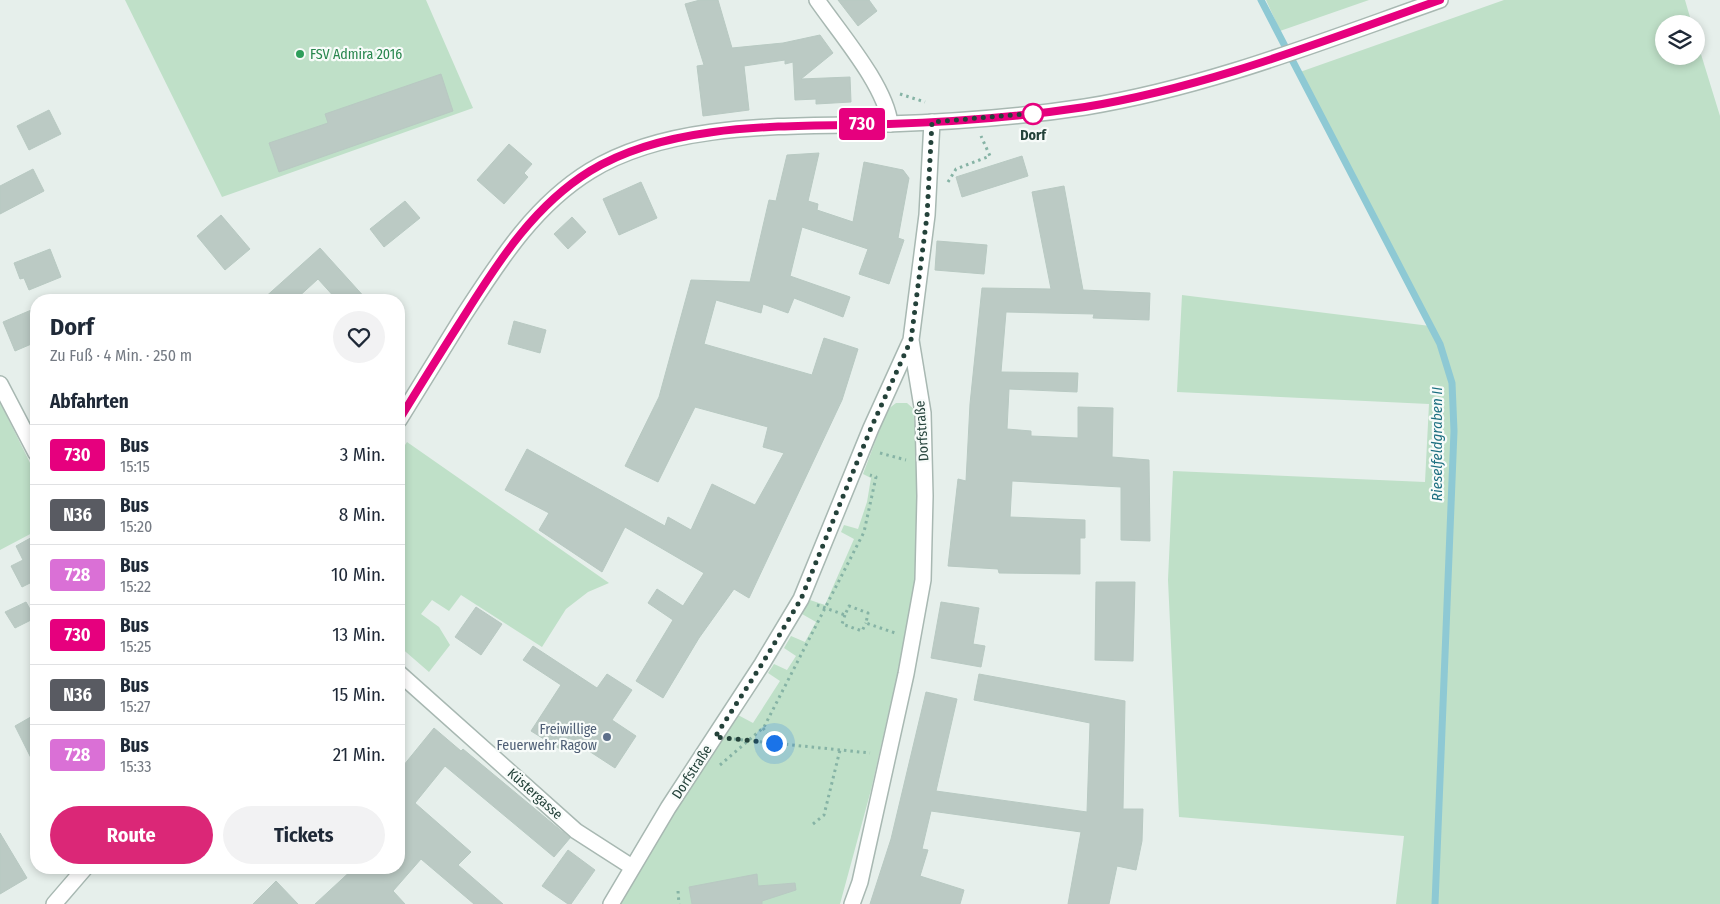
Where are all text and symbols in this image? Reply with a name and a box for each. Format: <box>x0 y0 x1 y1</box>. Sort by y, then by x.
map controls <box>1655 15 1705 65</box>
button: layers <box>1655 15 1705 65</box>
place label: FSV Admira 2016 <box>310 46 402 63</box>
marker: FSV Admira 2016 <box>294 48 306 60</box>
marker: Dorf <box>1022 103 1044 125</box>
line badge: 730 <box>833 108 891 140</box>
text: 730 <box>849 113 875 135</box>
place label: Dorf <box>1020 127 1047 144</box>
button: heart <box>333 311 385 363</box>
text: Dorf <box>50 313 94 341</box>
text: Zu Fuß · 4 Min. · 250 m <box>50 346 192 365</box>
water label: Rieselfeldgraben II <box>1428 387 1446 501</box>
text: Abfahrten <box>50 390 129 413</box>
street label: Dorfstraße <box>911 400 933 462</box>
text: Bus <box>120 434 149 457</box>
text: 3 Min. <box>340 443 385 466</box>
text: 730 <box>65 444 90 466</box>
text: 15:15 <box>120 457 150 476</box>
text: Bus <box>120 494 149 517</box>
text: 8 Min. <box>339 503 385 526</box>
text: N36 <box>63 504 92 526</box>
text: 15:20 <box>120 517 152 536</box>
text: Bus <box>120 554 149 577</box>
text: 10 Min. <box>331 563 385 586</box>
text: 728 <box>65 564 90 586</box>
text: 15:22 <box>120 577 151 596</box>
text: Bus <box>120 614 149 637</box>
text: 13 Min. <box>332 623 385 646</box>
text: 730 <box>65 624 90 646</box>
text: 15:25 <box>120 637 151 656</box>
text: Bus <box>120 674 149 697</box>
text: 15 Min. <box>332 683 385 706</box>
text: N36 <box>63 684 92 706</box>
text: 15:27 <box>120 697 150 716</box>
place label: Freiwillige Feuerwehr Ragow <box>497 721 597 754</box>
marker: Freiwillige Feuerwehr Ragow <box>601 731 613 743</box>
your location <box>762 731 787 756</box>
text: Bus <box>120 734 149 757</box>
street label: Dorfstraße <box>668 742 716 802</box>
text: 21 Min. <box>333 743 385 766</box>
text: 728 <box>65 744 90 766</box>
text: 15:33 <box>120 757 152 776</box>
street label: Küstergasse <box>504 765 566 823</box>
button: Route <box>50 806 213 864</box>
button: Tickets <box>223 806 385 864</box>

